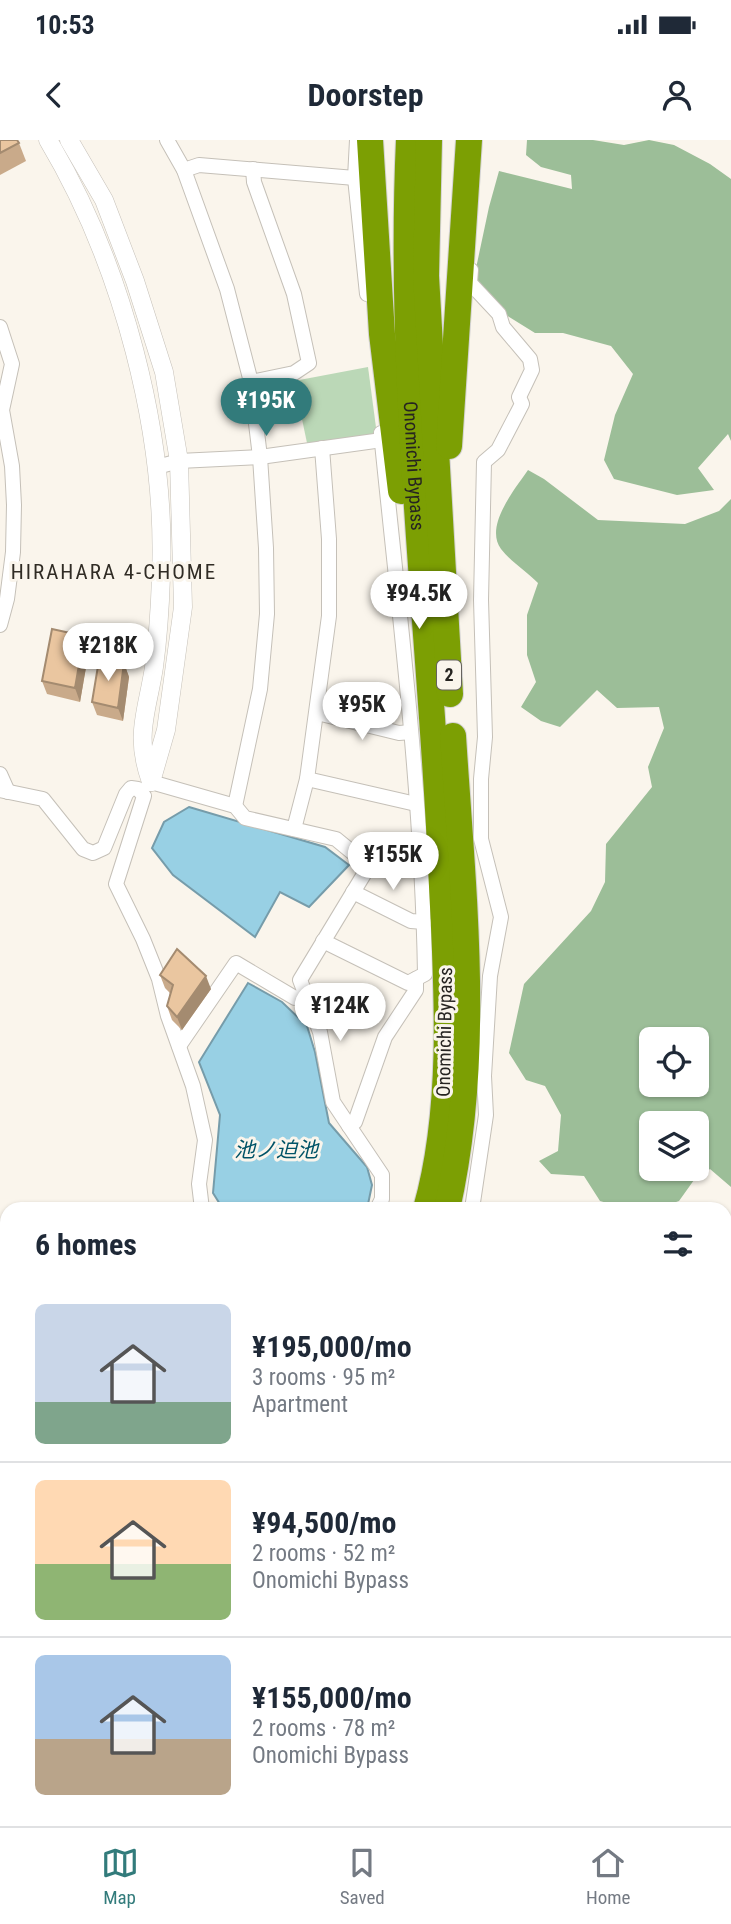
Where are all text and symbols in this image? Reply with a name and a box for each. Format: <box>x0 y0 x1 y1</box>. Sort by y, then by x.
text: 10:53 <box>35 10 95 40</box>
icon: back <box>35 76 73 114</box>
text: Doorstep <box>307 76 424 114</box>
icon: person <box>658 76 696 114</box>
pin: ¥195K <box>217 378 315 438</box>
text: ¥195K <box>237 387 295 414</box>
street label: Onomichi Bypass <box>399 401 429 531</box>
district label: HIRAHARA 4-CHOME <box>11 560 217 584</box>
pin: ¥94.5K <box>362 572 476 631</box>
text: ¥94.5K <box>386 580 452 607</box>
pin: ¥218K <box>59 624 157 683</box>
text: ¥218K <box>79 632 137 659</box>
road number: 2 <box>437 660 461 690</box>
pin: ¥95K <box>321 682 403 742</box>
text: ¥95K <box>339 691 385 718</box>
pin: ¥155K <box>344 832 442 892</box>
text: ¥155K <box>364 841 422 868</box>
street label: Onomichi Bypass <box>432 967 457 1097</box>
pin: ¥124K <box>291 984 389 1043</box>
text: ¥124K <box>311 992 369 1019</box>
map controls <box>639 1027 709 1181</box>
button: locate <box>639 1027 709 1097</box>
button: layers <box>639 1111 709 1181</box>
water label: 池ノ迫池 <box>234 1138 320 1162</box>
icon: filters <box>659 1225 697 1263</box>
text: 6 homes <box>35 1227 137 1262</box>
text: ¥195,000/mo <box>252 1329 412 1364</box>
icon: home <box>91 1332 175 1416</box>
text: 3 rooms · 95 m² <box>252 1364 395 1391</box>
text: Apartment <box>252 1391 348 1418</box>
text: ¥94,500/mo <box>252 1505 397 1540</box>
icon: home <box>91 1508 175 1592</box>
text: 2 rooms · 52 m² <box>252 1540 395 1567</box>
text: Onomichi Bypass <box>252 1567 409 1594</box>
text: ¥155,000/mo <box>252 1680 412 1715</box>
icon: home <box>91 1683 175 1767</box>
text: 2 rooms · 78 m² <box>252 1715 395 1742</box>
text: Onomichi Bypass <box>252 1742 409 1769</box>
tab: Map <box>101 1844 139 1909</box>
tab: Saved <box>340 1844 385 1909</box>
tab: Home <box>586 1844 630 1909</box>

